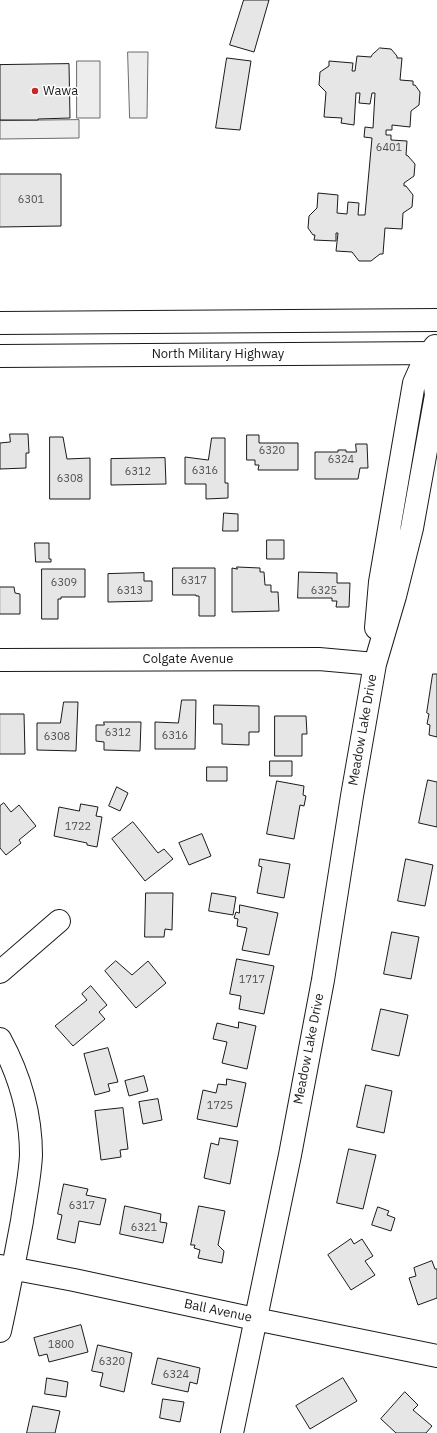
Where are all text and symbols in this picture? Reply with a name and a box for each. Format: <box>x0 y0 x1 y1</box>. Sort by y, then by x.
place label: Wawa <box>43 83 78 99</box>
marker: Wawa <box>30 86 40 96</box>
house number: 6401 <box>376 141 402 155</box>
house number: 6301 <box>18 193 44 207</box>
street label: North Military Highway <box>152 346 284 362</box>
house number: 6320 <box>259 444 285 458</box>
house number: 6324 <box>328 453 354 467</box>
house number: 6316 <box>192 464 218 478</box>
house number: 6312 <box>125 465 151 479</box>
house number: 6308 <box>57 472 83 486</box>
house number: 6317 <box>181 574 207 588</box>
house number: 6309 <box>51 576 77 590</box>
house number: 6313 <box>117 584 143 598</box>
house number: 6325 <box>311 584 337 598</box>
street label: Colgate Avenue <box>143 651 233 667</box>
street label: Meadow Lake Drive <box>346 673 380 787</box>
house number: 6312 <box>105 726 131 740</box>
house number: 6316 <box>162 729 188 743</box>
house number: 6308 <box>44 730 70 744</box>
house number: 1722 <box>65 820 91 834</box>
house number: 1717 <box>239 973 265 987</box>
street label: Meadow Lake Drive <box>291 992 327 1106</box>
house number: 1725 <box>207 1099 233 1113</box>
house number: 6317 <box>69 1199 95 1213</box>
house number: 6321 <box>131 1221 157 1235</box>
street label: Ball Avenue <box>183 1296 253 1326</box>
house number: 1800 <box>48 1338 74 1352</box>
house number: 6320 <box>99 1355 125 1369</box>
house number: 6324 <box>163 1368 189 1382</box>

